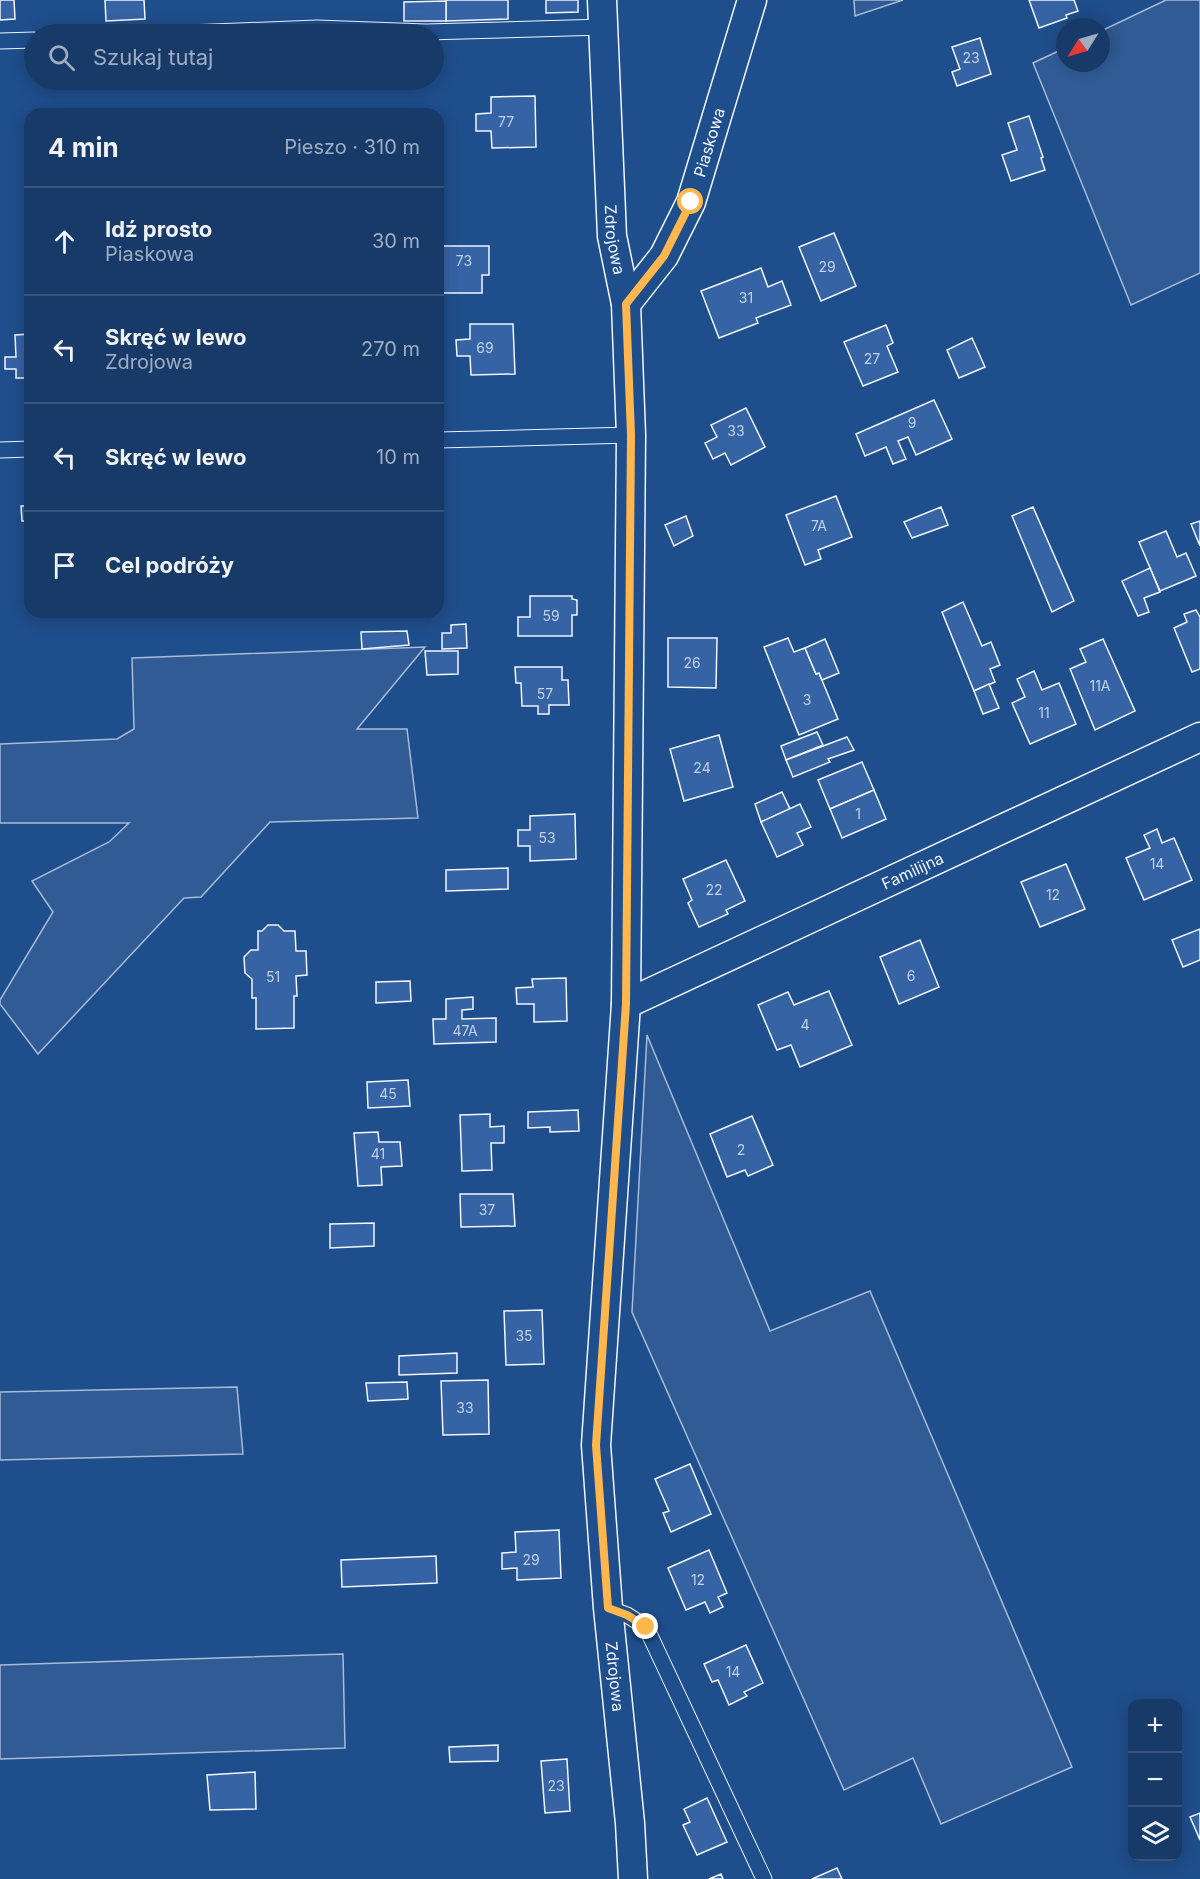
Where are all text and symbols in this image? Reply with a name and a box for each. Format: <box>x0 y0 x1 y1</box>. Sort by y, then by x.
north arrow <box>1056 18 1110 72</box>
search box <box>24 24 444 90</box>
icon: search <box>45 41 78 74</box>
text: Szukaj tutaj <box>93 44 213 70</box>
house number: 23 <box>962 49 980 66</box>
street label: Piaskowa <box>689 105 729 179</box>
house number: 77 <box>498 113 514 130</box>
text: 4 min <box>48 132 119 163</box>
text: Pieszo · 310 m <box>284 135 420 159</box>
route start <box>677 188 703 214</box>
street label: Zdrojowa <box>601 204 630 276</box>
text: Idź prosto <box>105 216 212 242</box>
icon: ahead <box>48 225 81 258</box>
text: 30 m <box>372 229 420 253</box>
text: Piaskowa <box>105 242 194 266</box>
house number: 73 <box>456 252 472 269</box>
house number: 29 <box>818 258 836 275</box>
house number: 31 <box>739 289 753 306</box>
text: Skręć w lewo <box>105 324 246 350</box>
icon: left <box>48 333 81 366</box>
text: 270 m <box>361 337 420 361</box>
house number: 69 <box>476 339 494 356</box>
text: Zdrojowa <box>105 350 193 374</box>
house number: 27 <box>864 350 880 367</box>
house number: 9 <box>908 414 916 431</box>
house number: 33 <box>727 422 745 439</box>
icon: left <box>48 441 81 474</box>
text: Skręć w lewo <box>105 444 246 470</box>
text: 10 m <box>376 445 420 469</box>
house number: 7A <box>811 517 827 534</box>
icon: arrive <box>48 549 81 582</box>
text: Cel podróży <box>105 552 234 578</box>
house number: 59 <box>542 607 560 624</box>
house number: 26 <box>683 654 701 671</box>
house number: 11A <box>1089 677 1111 694</box>
house number: 57 <box>537 685 553 702</box>
house number: 3 <box>803 691 811 708</box>
house number: 11 <box>1038 704 1050 721</box>
house number: 24 <box>693 759 711 776</box>
house number: 1 <box>855 805 861 822</box>
house number: 53 <box>538 829 556 846</box>
street label: Familijna <box>878 848 947 894</box>
house number: 14 <box>1150 855 1164 872</box>
house number: 22 <box>705 881 723 898</box>
house number: 12 <box>1046 886 1060 903</box>
house number: 6 <box>907 967 915 984</box>
house number: 51 <box>266 968 280 985</box>
house number: 4 <box>800 1016 810 1033</box>
house number: 47A <box>452 1022 478 1039</box>
house number: 45 <box>379 1085 397 1102</box>
house number: 2 <box>737 1141 745 1158</box>
house number: 41 <box>371 1145 385 1162</box>
house number: 37 <box>479 1201 495 1218</box>
house number: 35 <box>515 1327 533 1344</box>
house number: 33 <box>456 1399 474 1416</box>
house number: 29 <box>522 1551 540 1568</box>
house number: 12 <box>691 1571 705 1588</box>
route end <box>632 1613 658 1639</box>
street label: Zdrojowa <box>601 1640 629 1713</box>
house number: 14 <box>726 1663 740 1680</box>
map controls <box>1128 1699 1182 1861</box>
button: + <box>1128 1699 1182 1753</box>
button: − <box>1128 1753 1182 1807</box>
house number: 23 <box>547 1777 565 1794</box>
button: layers <box>1128 1807 1182 1861</box>

